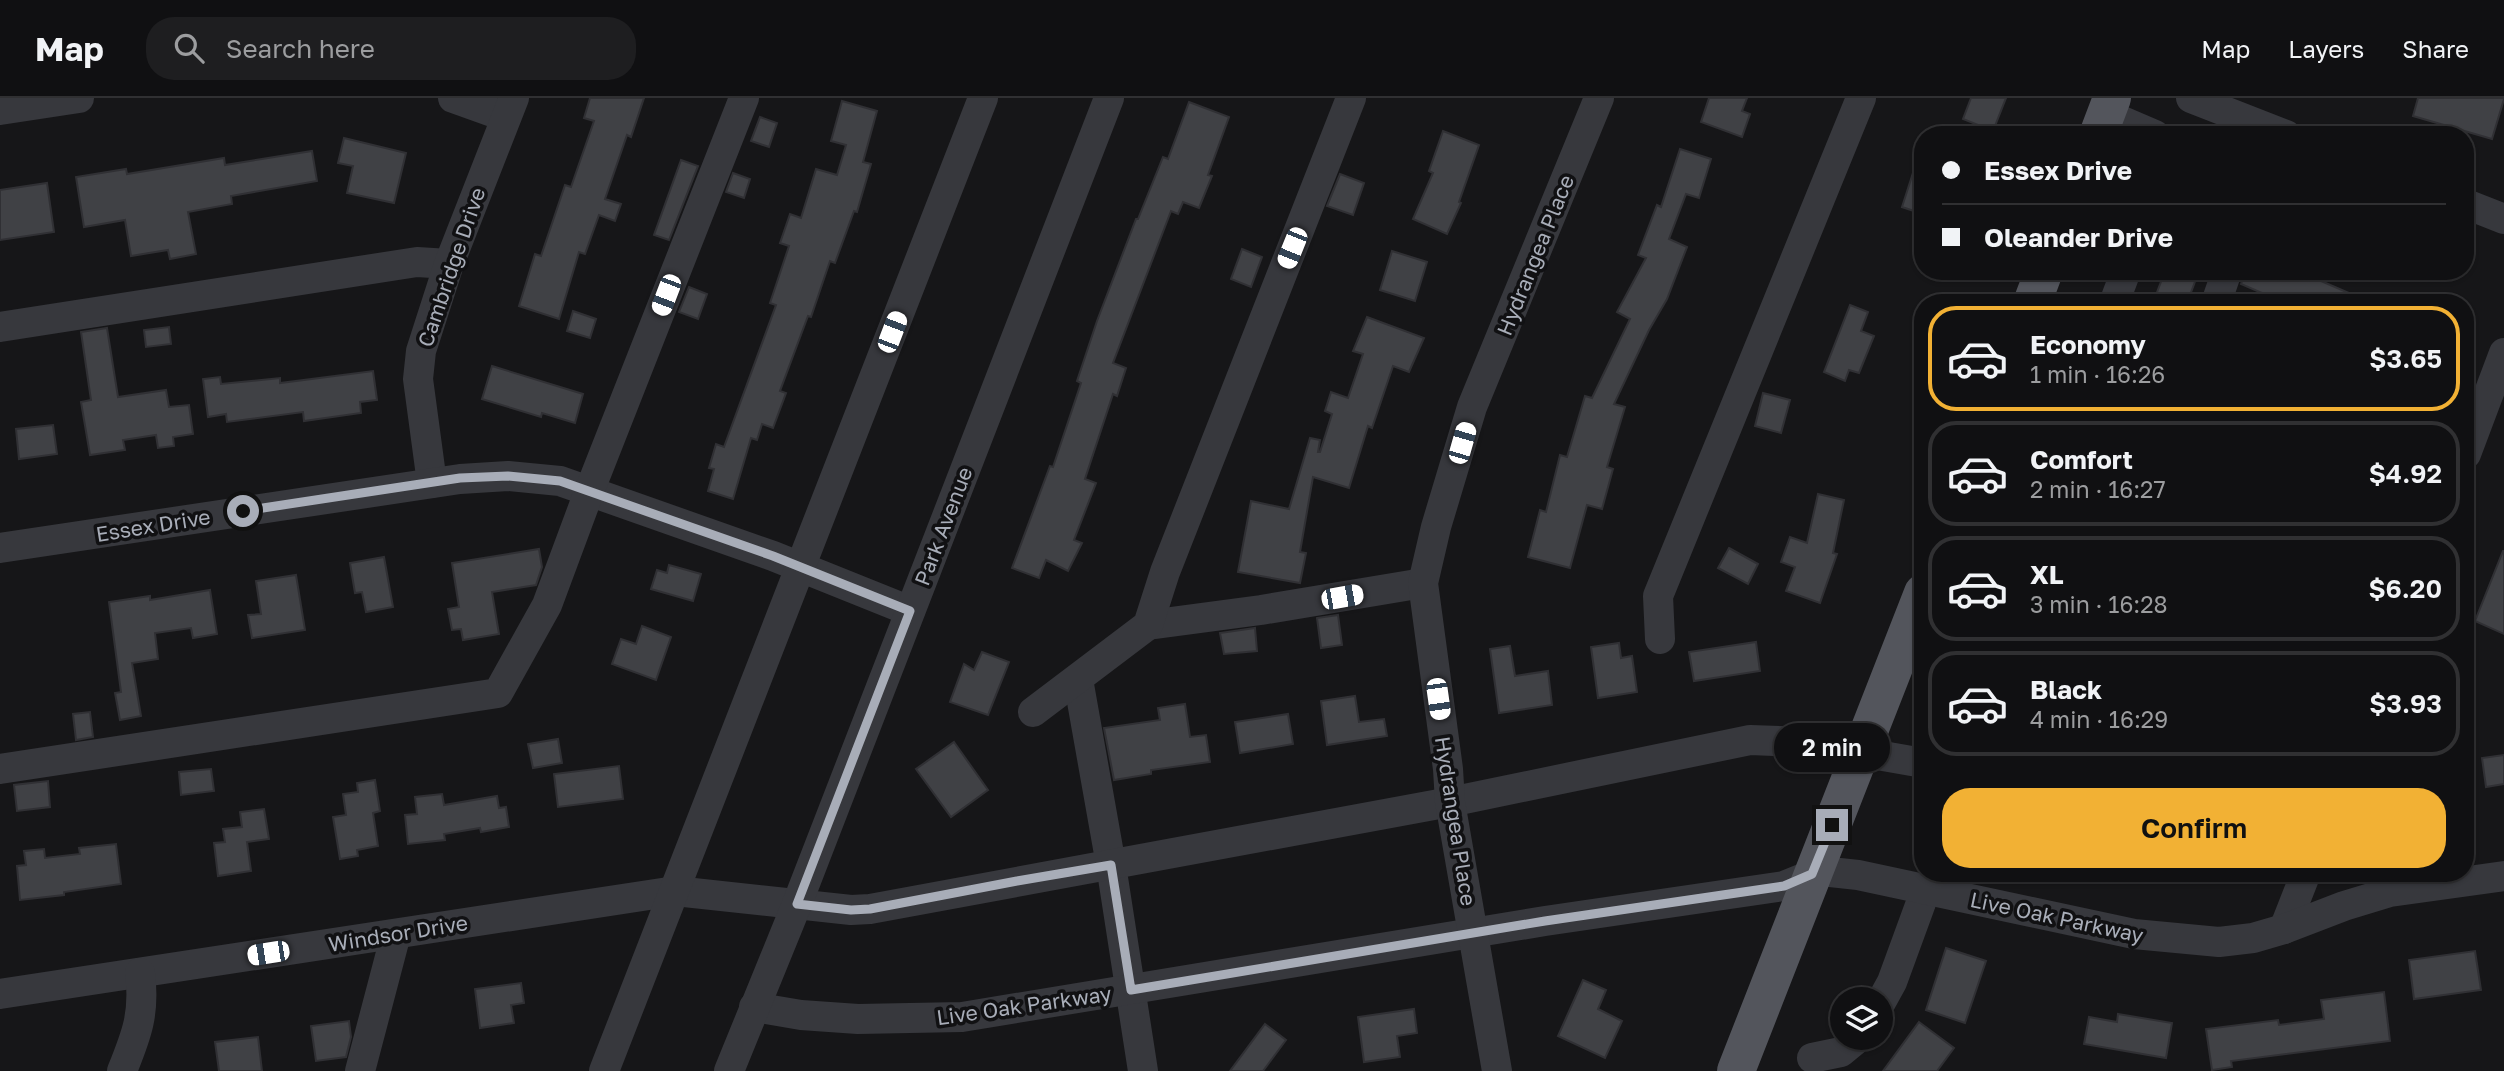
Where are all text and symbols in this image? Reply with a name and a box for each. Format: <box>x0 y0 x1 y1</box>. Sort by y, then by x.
search box <box>146 17 636 80</box>
text: Map <box>35 29 104 68</box>
icon: search <box>170 29 208 67</box>
text: Search here <box>226 33 375 64</box>
text: Map <box>2201 34 2250 63</box>
text: Layers <box>2288 34 2364 63</box>
text: Share <box>2402 34 2469 63</box>
text: Essex Drive <box>1984 155 2132 186</box>
street label: Hydrangea Place <box>1491 171 1579 339</box>
street label: Cambridge Drive <box>412 184 490 350</box>
text: Oleander Drive <box>1984 222 2173 253</box>
car <box>1275 225 1310 271</box>
car <box>649 272 684 318</box>
car <box>875 309 910 355</box>
icon: car <box>1946 327 2009 390</box>
text: Economy <box>2030 329 2146 360</box>
text: $3.65 <box>2369 343 2442 374</box>
text: 1 min · 16:26 <box>2030 360 2165 388</box>
car <box>1447 420 1478 466</box>
icon: car <box>1946 442 2009 505</box>
text: Comfort <box>2030 444 2133 475</box>
text: $4.92 <box>2369 458 2442 489</box>
street label: Park Avenue <box>908 463 978 589</box>
text: 2 min · 16:27 <box>2030 475 2166 503</box>
route start <box>227 495 259 527</box>
street label: Essex Drive <box>94 503 212 547</box>
icon: car <box>1946 557 2009 620</box>
text: XL <box>2030 559 2064 590</box>
text: $6.20 <box>2368 573 2442 604</box>
car <box>1320 583 1365 611</box>
text: 3 min · 16:28 <box>2030 590 2168 618</box>
icon: car <box>1946 672 2009 735</box>
text: Black <box>2030 674 2102 705</box>
car <box>1425 677 1452 721</box>
text: $3.93 <box>2369 688 2442 719</box>
text: 4 min · 16:29 <box>2030 705 2168 733</box>
callout: 2 min <box>1774 724 1890 772</box>
text: 2 min <box>1802 733 1862 761</box>
street label: Hydrangea Place <box>1430 734 1482 908</box>
button: Confirm <box>1942 788 2446 868</box>
route end <box>1816 809 1848 841</box>
street label: Live Oak Parkway <box>1968 886 2146 948</box>
street label: Windsor Drive <box>326 909 470 957</box>
car <box>246 939 291 967</box>
street label: Live Oak Parkway <box>935 980 1113 1030</box>
map controls <box>1830 987 1893 1050</box>
button: layers <box>1830 987 1893 1050</box>

